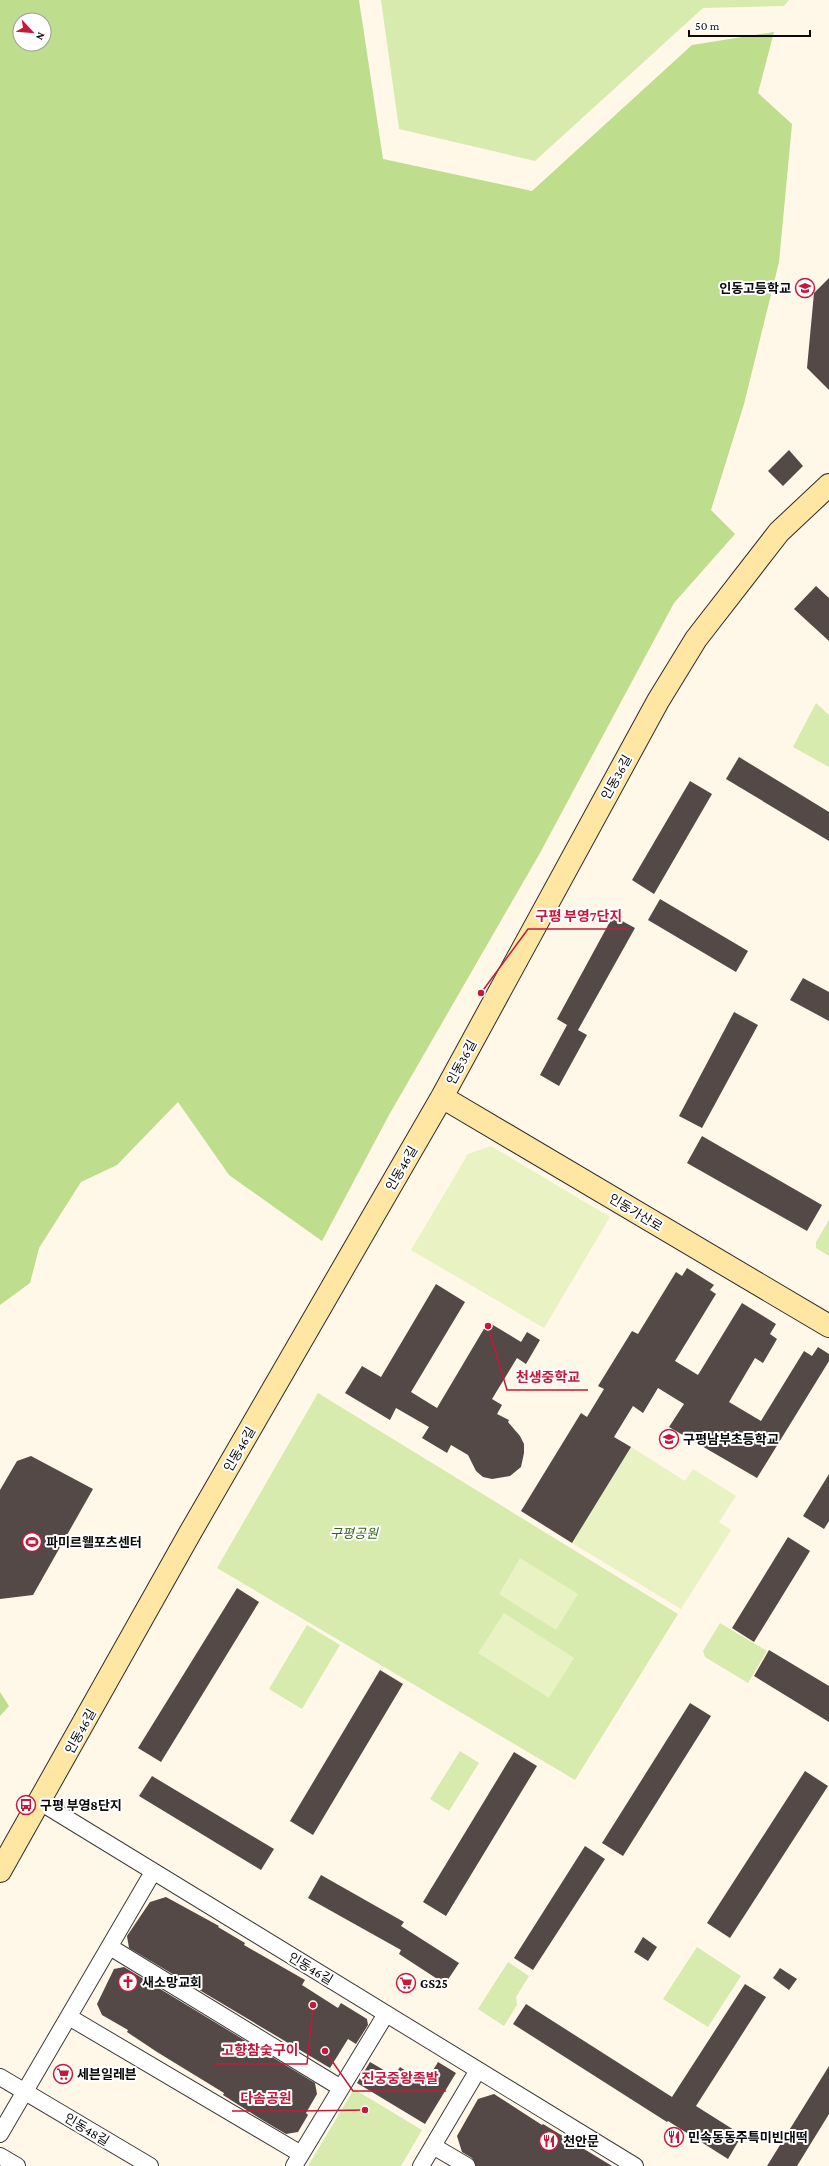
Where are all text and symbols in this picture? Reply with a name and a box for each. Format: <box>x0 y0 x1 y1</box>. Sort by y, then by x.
north arrow <box>12 12 52 52</box>
scale bar <box>689 12 810 38</box>
text: 50 m <box>695 19 720 33</box>
text: N <box>34 30 48 43</box>
school or university icon: 인동고등학교 <box>794 277 816 299</box>
place label: 인동고등학교 <box>719 281 791 296</box>
street label: 인동36길 <box>598 752 635 802</box>
callout: 구평 부영7단지 <box>528 903 630 929</box>
text: 구평 부영7단지 <box>536 908 622 924</box>
street label: 인동36길 <box>443 1037 479 1087</box>
street label: 인동46길 <box>383 1143 420 1193</box>
street label: 인동가산로 <box>606 1191 665 1234</box>
callout: 천생중학교 <box>507 1364 588 1390</box>
text: 천생중학교 <box>516 1369 580 1385</box>
street label: 인동46길 <box>221 1424 258 1474</box>
school or university icon: 구평남부초등학교 <box>658 1428 680 1450</box>
place label: 구평남부초등학교 <box>683 1432 779 1447</box>
park label: 구평공원 <box>330 1526 379 1541</box>
sports icon: 파미르웰포츠센터 <box>21 1531 43 1553</box>
place label: 파미르웰포츠센터 <box>46 1535 142 1550</box>
street label: 인동46길 <box>62 1706 99 1756</box>
bus stop icon: 구평 부영8단지 <box>15 1794 37 1816</box>
place label: 구평 부영8단지 <box>40 1798 122 1813</box>
street label: 인동46길 <box>286 1949 336 1988</box>
church icon: 새소망교회 <box>117 1971 139 1993</box>
supermarket icon: GS25 <box>395 1972 417 1994</box>
place label: 새소망교회 <box>142 1975 202 1990</box>
place label: GS25 <box>420 1976 448 1991</box>
callout: 고향참숯구이 <box>213 2038 307 2064</box>
text: 고향참숯구이 <box>221 2042 299 2058</box>
supermarket icon: 세븐일레븐 <box>52 2063 74 2085</box>
callout: 진궁중왕족발 <box>353 2065 446 2091</box>
place label: 세븐일레븐 <box>77 2067 137 2082</box>
text: 진궁중왕족발 <box>361 2070 439 2086</box>
callout: 다솜공원 <box>232 2085 299 2111</box>
text: 다솜공원 <box>240 2090 292 2106</box>
street label: 인동48길 <box>62 2110 112 2149</box>
restaurant icon: 민속동동주특미빈대떡 <box>663 2126 685 2148</box>
restaurant icon: 천안문 <box>538 2130 560 2152</box>
place label: 민속동동주특미빈대떡 <box>688 2130 808 2145</box>
place label: 천안문 <box>563 2134 599 2149</box>

